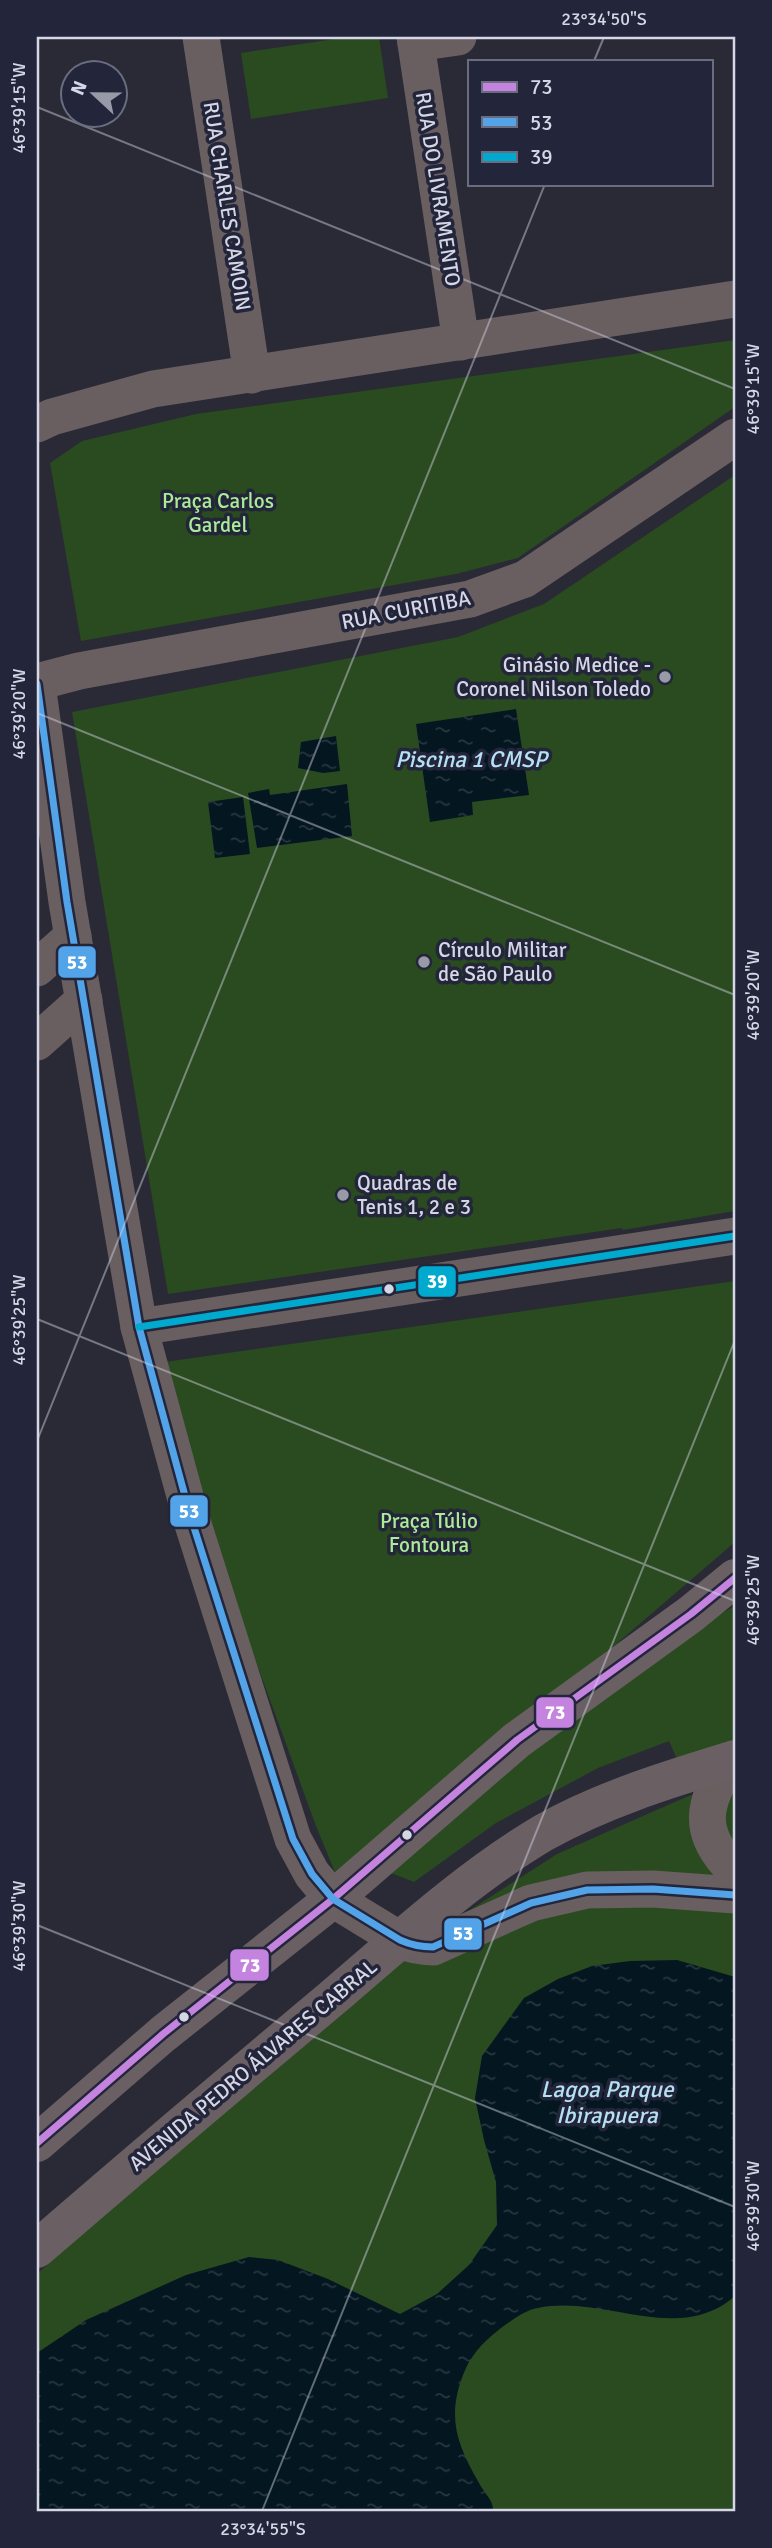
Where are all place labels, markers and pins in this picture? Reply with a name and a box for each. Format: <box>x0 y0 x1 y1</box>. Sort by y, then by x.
place label: Ginásio Medice - Coronel Nilson Toledo <box>456 652 651 702</box>
marker: Ginásio Medice - Coronel Nilson Toledo <box>657 669 673 685</box>
place label: Círculo Militar de São Paulo <box>438 937 567 987</box>
marker: Círculo Militar de São Paulo <box>416 954 432 970</box>
place label: Quadras de Tenis 1, 2 e 3 <box>357 1170 471 1220</box>
marker: Quadras de Tenis 1, 2 e 3 <box>335 1187 351 1203</box>
unlabelled marker <box>382 1282 396 1296</box>
unlabelled marker <box>400 1828 414 1842</box>
unlabelled marker <box>177 2010 191 2024</box>

